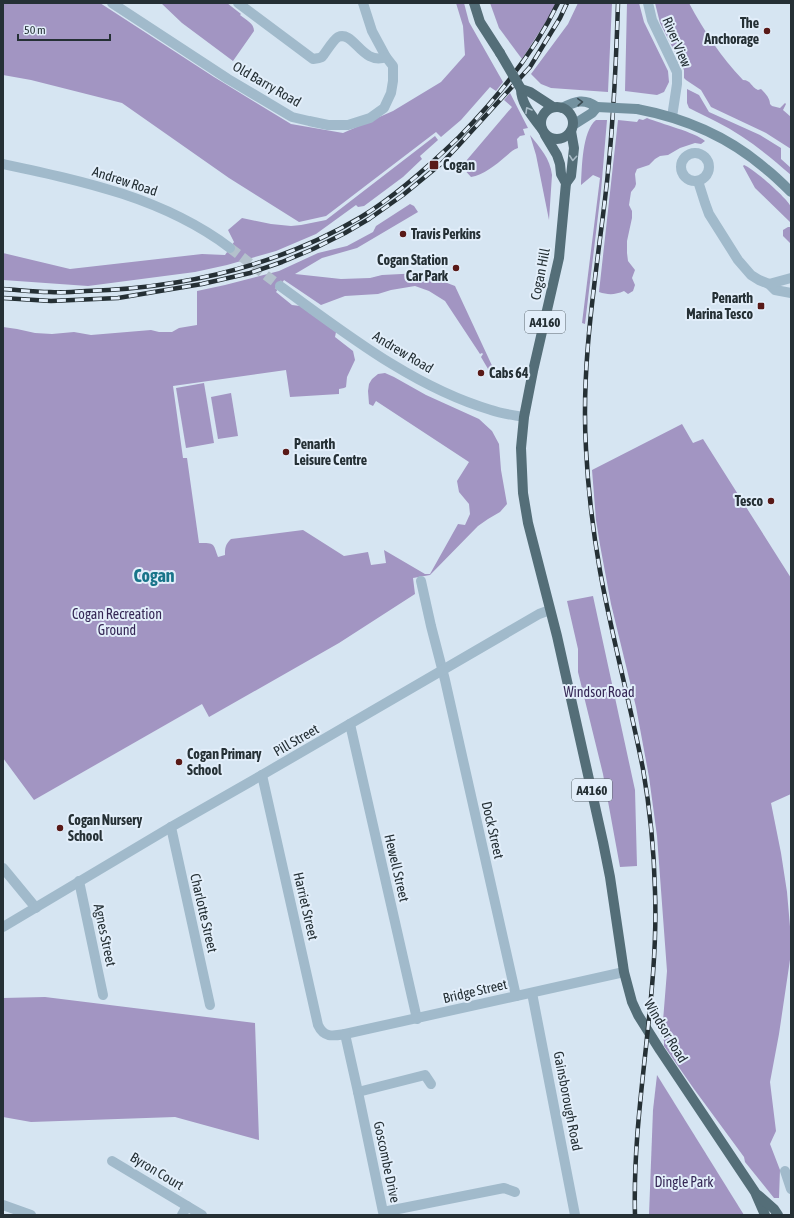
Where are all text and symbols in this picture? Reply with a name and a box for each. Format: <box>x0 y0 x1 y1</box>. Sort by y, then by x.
street label: River View <box>659 15 695 70</box>
place label: The Anchorage <box>703 15 759 47</box>
scale bar <box>18 16 110 42</box>
text: 50 m <box>24 23 46 37</box>
marker: The Anchorage <box>762 26 772 36</box>
street label: Old Barry Road <box>230 58 304 110</box>
one-way arrow <box>577 98 583 107</box>
one-way arrow <box>526 107 533 114</box>
one-way arrow <box>569 155 578 161</box>
place label: Cogan <box>443 157 475 173</box>
marker: Cogan <box>428 159 440 171</box>
street label: Andrew Road <box>90 163 160 199</box>
place label: Travis Perkins <box>411 226 481 242</box>
marker: Travis Perkins <box>398 229 408 239</box>
street label: Cogan Hill <box>527 246 553 301</box>
place label: Cogan Station Car Park <box>377 252 449 284</box>
marker: Cogan Station Car Park <box>451 263 461 273</box>
place label: Penarth Marina Tesco <box>686 290 753 322</box>
marker: Penarth Marina Tesco <box>756 301 766 311</box>
road number: A4160 <box>525 311 565 333</box>
street label: Andrew Road <box>370 328 436 376</box>
place label: Cabs 64 <box>489 365 529 381</box>
marker: Cabs 64 <box>476 368 486 378</box>
place label: Penarth Leisure Centre <box>294 436 367 468</box>
marker: Penarth Leisure Centre <box>281 447 291 457</box>
place label: Tesco <box>735 493 763 509</box>
marker: Tesco <box>766 496 776 506</box>
district label: Cogan <box>133 565 175 586</box>
park label: Cogan Recreation Ground <box>72 606 162 638</box>
park label: Windsor Road <box>563 684 635 700</box>
street label: Pill Street <box>270 721 322 759</box>
place label: Cogan Primary School <box>187 746 262 778</box>
marker: Cogan Primary School <box>174 757 184 767</box>
road number: A4160 <box>572 779 612 801</box>
street label: Dock Street <box>479 800 507 860</box>
place label: Cogan Nursery School <box>68 812 142 844</box>
marker: Cogan Nursery School <box>55 823 65 833</box>
street label: Hewell Street <box>381 833 413 903</box>
street label: Harriet Street <box>290 871 322 941</box>
street label: Charlotte Street <box>187 872 221 954</box>
street label: Agnes Street <box>91 902 119 968</box>
street label: Bridge Street <box>441 976 509 1006</box>
street label: Windsor Road <box>641 996 691 1066</box>
street label: Gainsborough Road <box>551 1050 585 1152</box>
street label: Goscombe Drive <box>371 1120 403 1204</box>
street label: Byron Court <box>127 1149 187 1193</box>
park label: Dingle Park <box>654 1174 714 1190</box>

